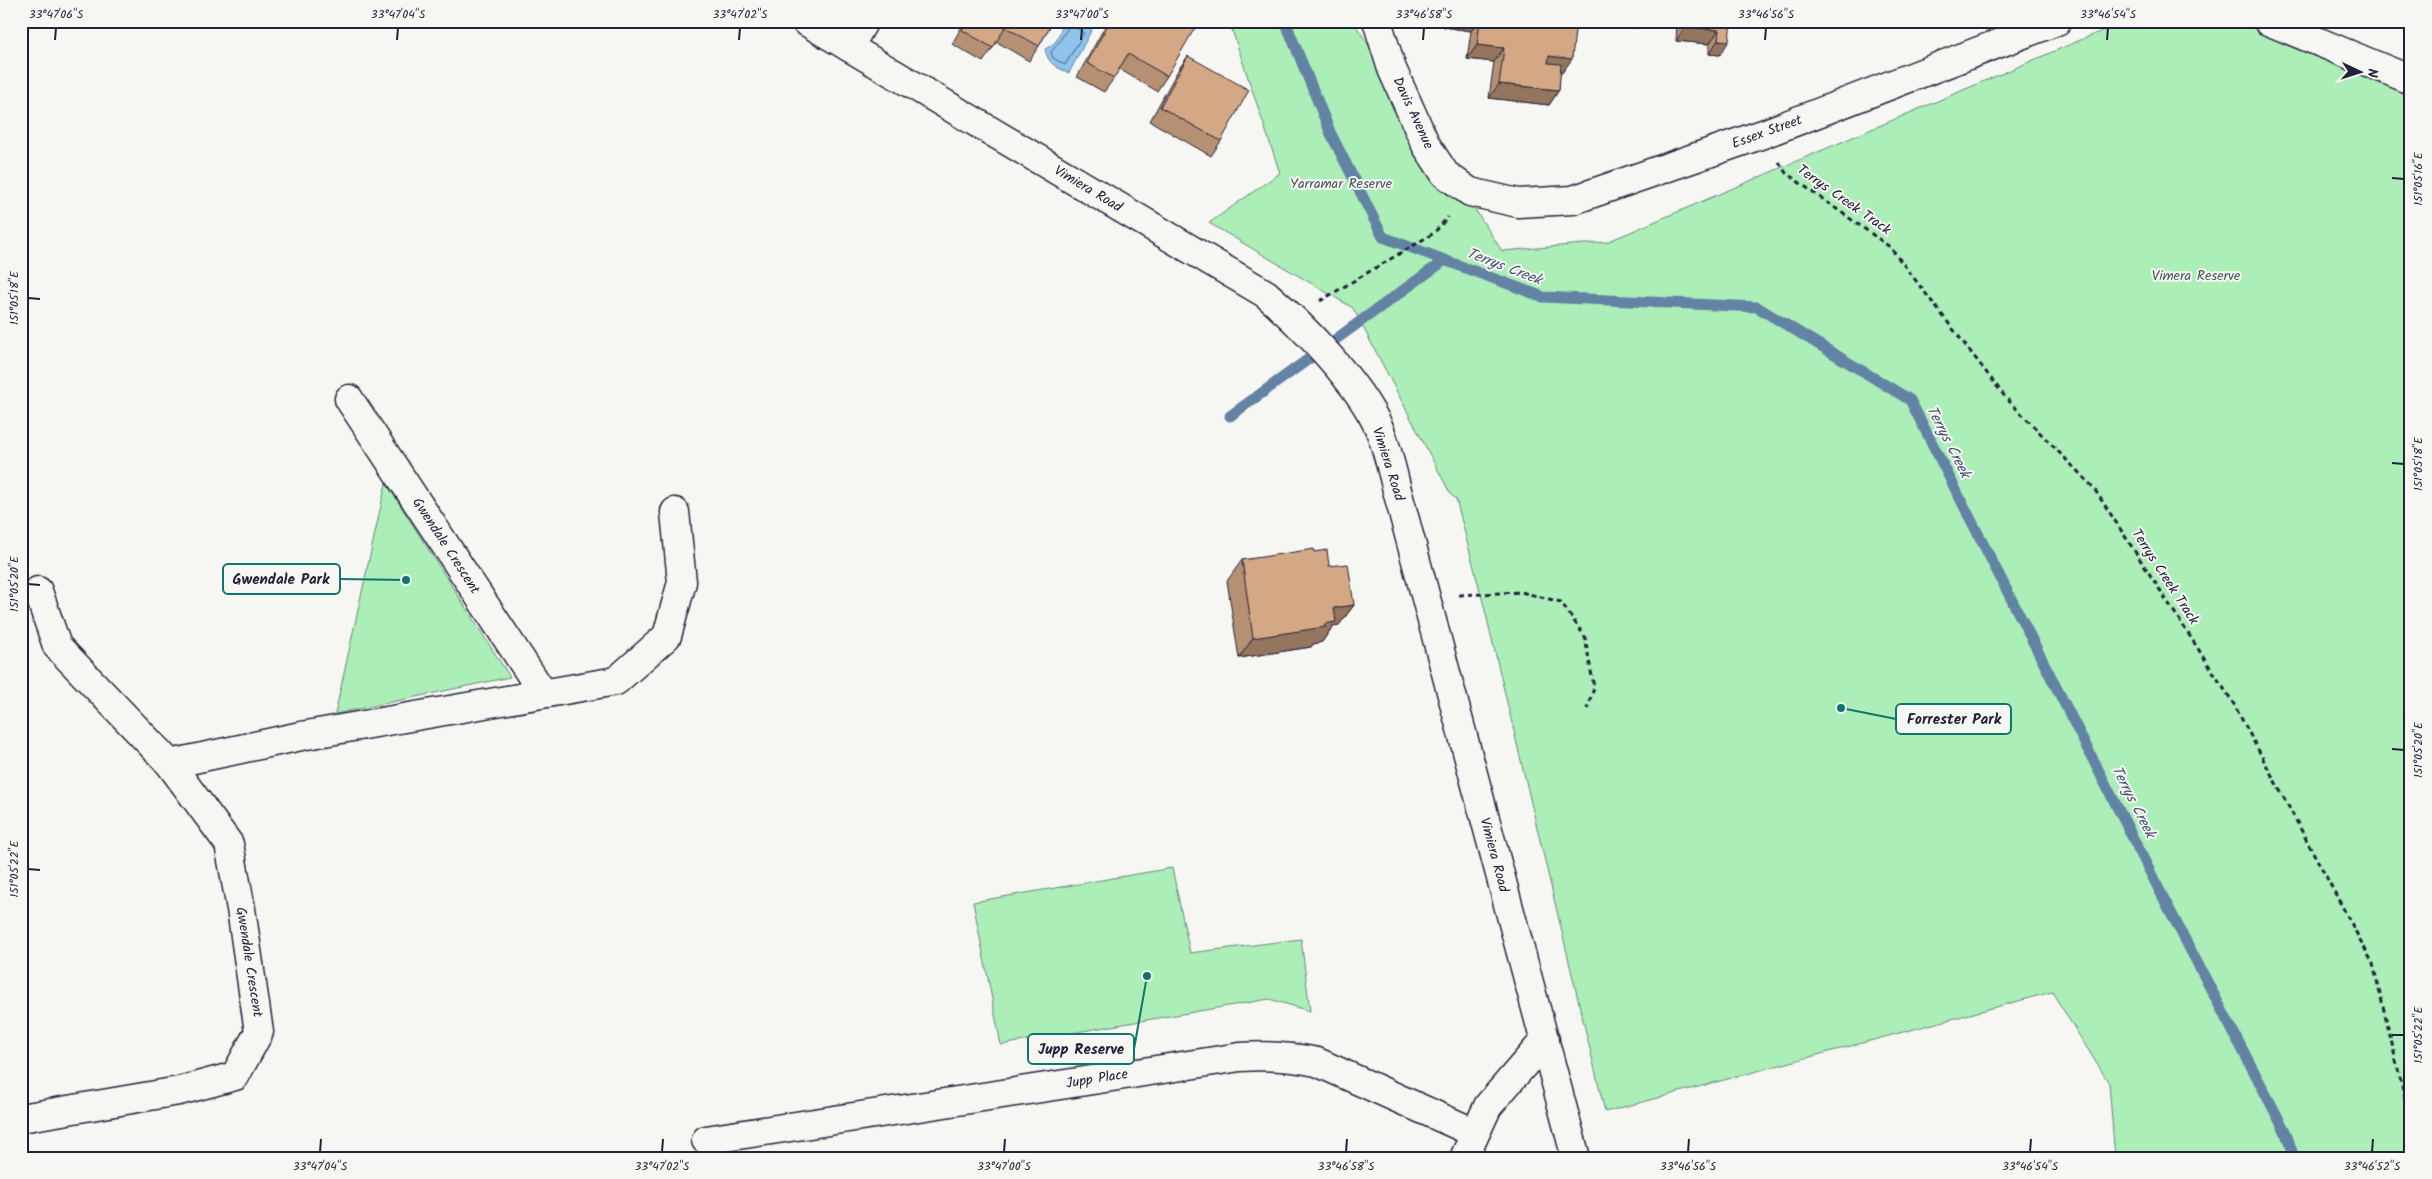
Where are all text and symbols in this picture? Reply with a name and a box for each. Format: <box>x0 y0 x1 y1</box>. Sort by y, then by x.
text: 33°47'06"S <box>29 5 84 24</box>
text: 33°47'04"S <box>371 5 426 24</box>
text: 33°47'02"S <box>713 5 768 24</box>
text: 33°47'00"S <box>1055 5 1110 24</box>
text: 33°46'58"S <box>1396 5 1453 24</box>
text: 33°46'56"S <box>1738 5 1795 24</box>
text: 33°46'54"S <box>2080 5 2137 24</box>
north arrow <box>2334 48 2384 98</box>
text: N <box>2361 68 2383 78</box>
street label: Davis Avenue <box>1387 73 1440 153</box>
street label: Essex Street <box>1729 109 1806 155</box>
text: 151°05'16"E <box>2409 151 2428 206</box>
street label: Terrys Creek Track <box>1792 159 1896 241</box>
street label: Vimiera Road <box>1050 160 1127 219</box>
park label: Yarramar Reserve <box>1290 173 1393 195</box>
water label: Terrys Creek <box>1463 242 1547 293</box>
park label: Vimera Reserve <box>2152 265 2241 287</box>
text: 151°05'18"E <box>5 270 24 325</box>
water label: Terrys Creek <box>1919 402 1977 484</box>
street label: Vimiera Road <box>1366 424 1411 505</box>
text: 151°05'18"E <box>2409 436 2428 491</box>
street label: Gwendale Crescent <box>406 493 486 599</box>
street label: Terrys Creek Track <box>2126 525 2205 630</box>
text: 151°05'20"E <box>5 555 24 612</box>
callout: Gwendale Park <box>223 564 340 594</box>
text: Gwendale Park <box>233 568 330 592</box>
callout: Forrester Park <box>1896 704 2011 734</box>
text: Forrester Park <box>1907 708 2002 732</box>
text: 151°05'20"E <box>2409 721 2428 778</box>
water label: Terrys Creek <box>2104 762 2162 844</box>
street label: Vimiera Road <box>1473 815 1515 896</box>
text: 151°05'22"E <box>5 839 24 898</box>
street label: Gwendale Crescent <box>229 905 269 1019</box>
text: 151°05'22"E <box>2409 1005 2428 1064</box>
callout: Jupp Reserve <box>1028 1034 1134 1064</box>
text: Jupp Reserve <box>1038 1038 1125 1062</box>
street label: Jupp Place <box>1064 1063 1130 1095</box>
text: 33°47'04"S <box>293 1157 348 1176</box>
text: 33°47'02"S <box>635 1157 690 1176</box>
text: 33°47'00"S <box>977 1157 1032 1176</box>
text: 33°46'58"S <box>1318 1157 1375 1176</box>
text: 33°46'56"S <box>1660 1157 1717 1176</box>
text: 33°46'54"S <box>2002 1157 2059 1176</box>
text: 33°46'52"S <box>2344 1157 2401 1176</box>

